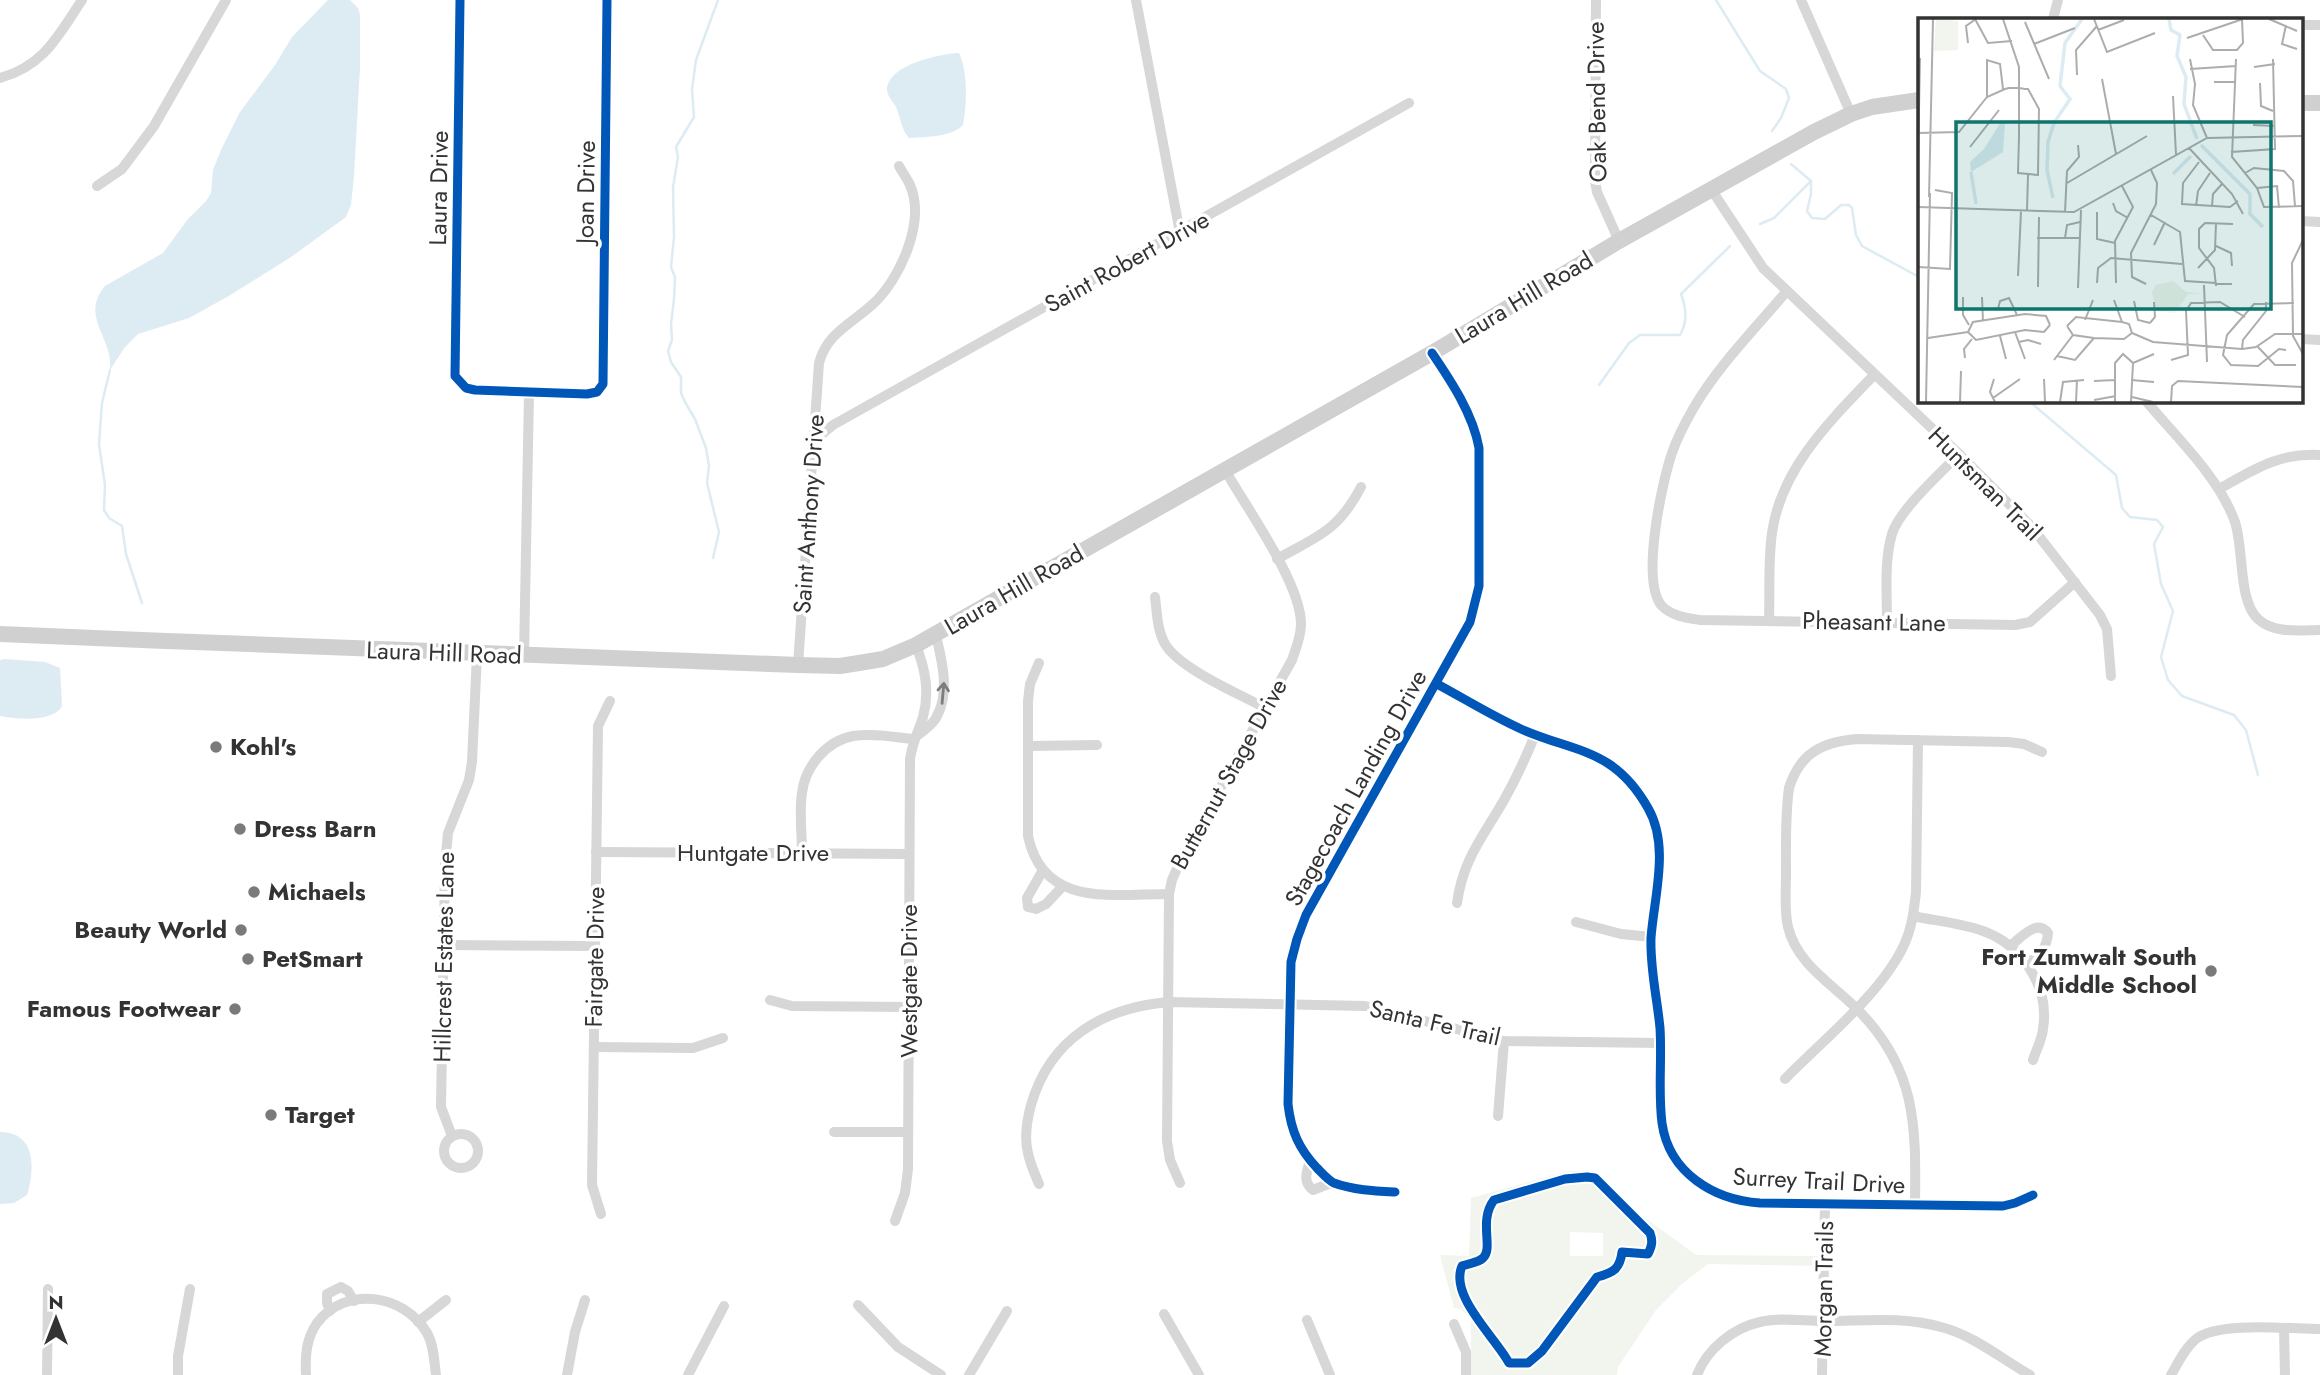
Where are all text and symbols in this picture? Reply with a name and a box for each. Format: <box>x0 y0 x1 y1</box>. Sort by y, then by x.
inset map <box>1918 18 2302 402</box>
street label: Oak Bend Drive <box>1578 21 1615 183</box>
street label: Laura Drive <box>420 130 457 246</box>
street label: Joan Drive <box>567 140 604 247</box>
street label: Saint Robert Drive <box>1038 202 1216 321</box>
street label: Laura Hill Road <box>1448 243 1599 353</box>
street label: Saint Anthony Drive <box>784 413 833 615</box>
street label: Huntsman Trail <box>1920 419 2050 549</box>
street label: Laura Hill Road <box>938 536 1090 644</box>
street label: Pheasant Lane <box>1802 603 1946 640</box>
street label: Laura Hill Road <box>366 632 522 673</box>
street label: Stagecoach Landing Drive <box>1276 663 1435 912</box>
street label: Butternut Stage Drive <box>1162 672 1296 876</box>
one-way arrow <box>937 682 950 705</box>
place label: Kohl's <box>230 729 296 764</box>
marker: Kohl's <box>208 739 224 755</box>
place label: Dress Barn <box>254 811 376 846</box>
marker: Dress Barn <box>232 821 248 837</box>
street label: Huntgate Drive <box>677 835 829 870</box>
street label: Hillcrest Estates Lane <box>424 851 463 1063</box>
place label: Michaels <box>268 874 366 909</box>
marker: Michaels <box>246 884 262 900</box>
street label: Fairgate Drive <box>576 886 613 1028</box>
street label: Westgate Drive <box>891 904 926 1058</box>
place label: Beauty World <box>74 912 227 947</box>
marker: Beauty World <box>233 922 249 938</box>
place label: Fort Zumwalt South Middle School <box>1981 939 2197 1002</box>
place label: PetSmart <box>262 941 363 976</box>
marker: PetSmart <box>240 951 256 967</box>
marker: Fort Zumwalt South Middle School <box>2203 963 2219 979</box>
street label: Santa Fe Trail <box>1366 990 1504 1055</box>
place label: Famous Footwear <box>27 991 221 1026</box>
marker: Famous Footwear <box>227 1001 243 1017</box>
place label: Target <box>285 1097 355 1132</box>
marker: Target <box>263 1107 279 1123</box>
street label: Surrey Trail Drive <box>1732 1158 1906 1203</box>
street label: Morgan Trails <box>1805 1221 1842 1357</box>
north arrow <box>21 1284 91 1354</box>
text: N <box>48 1289 64 1316</box>

